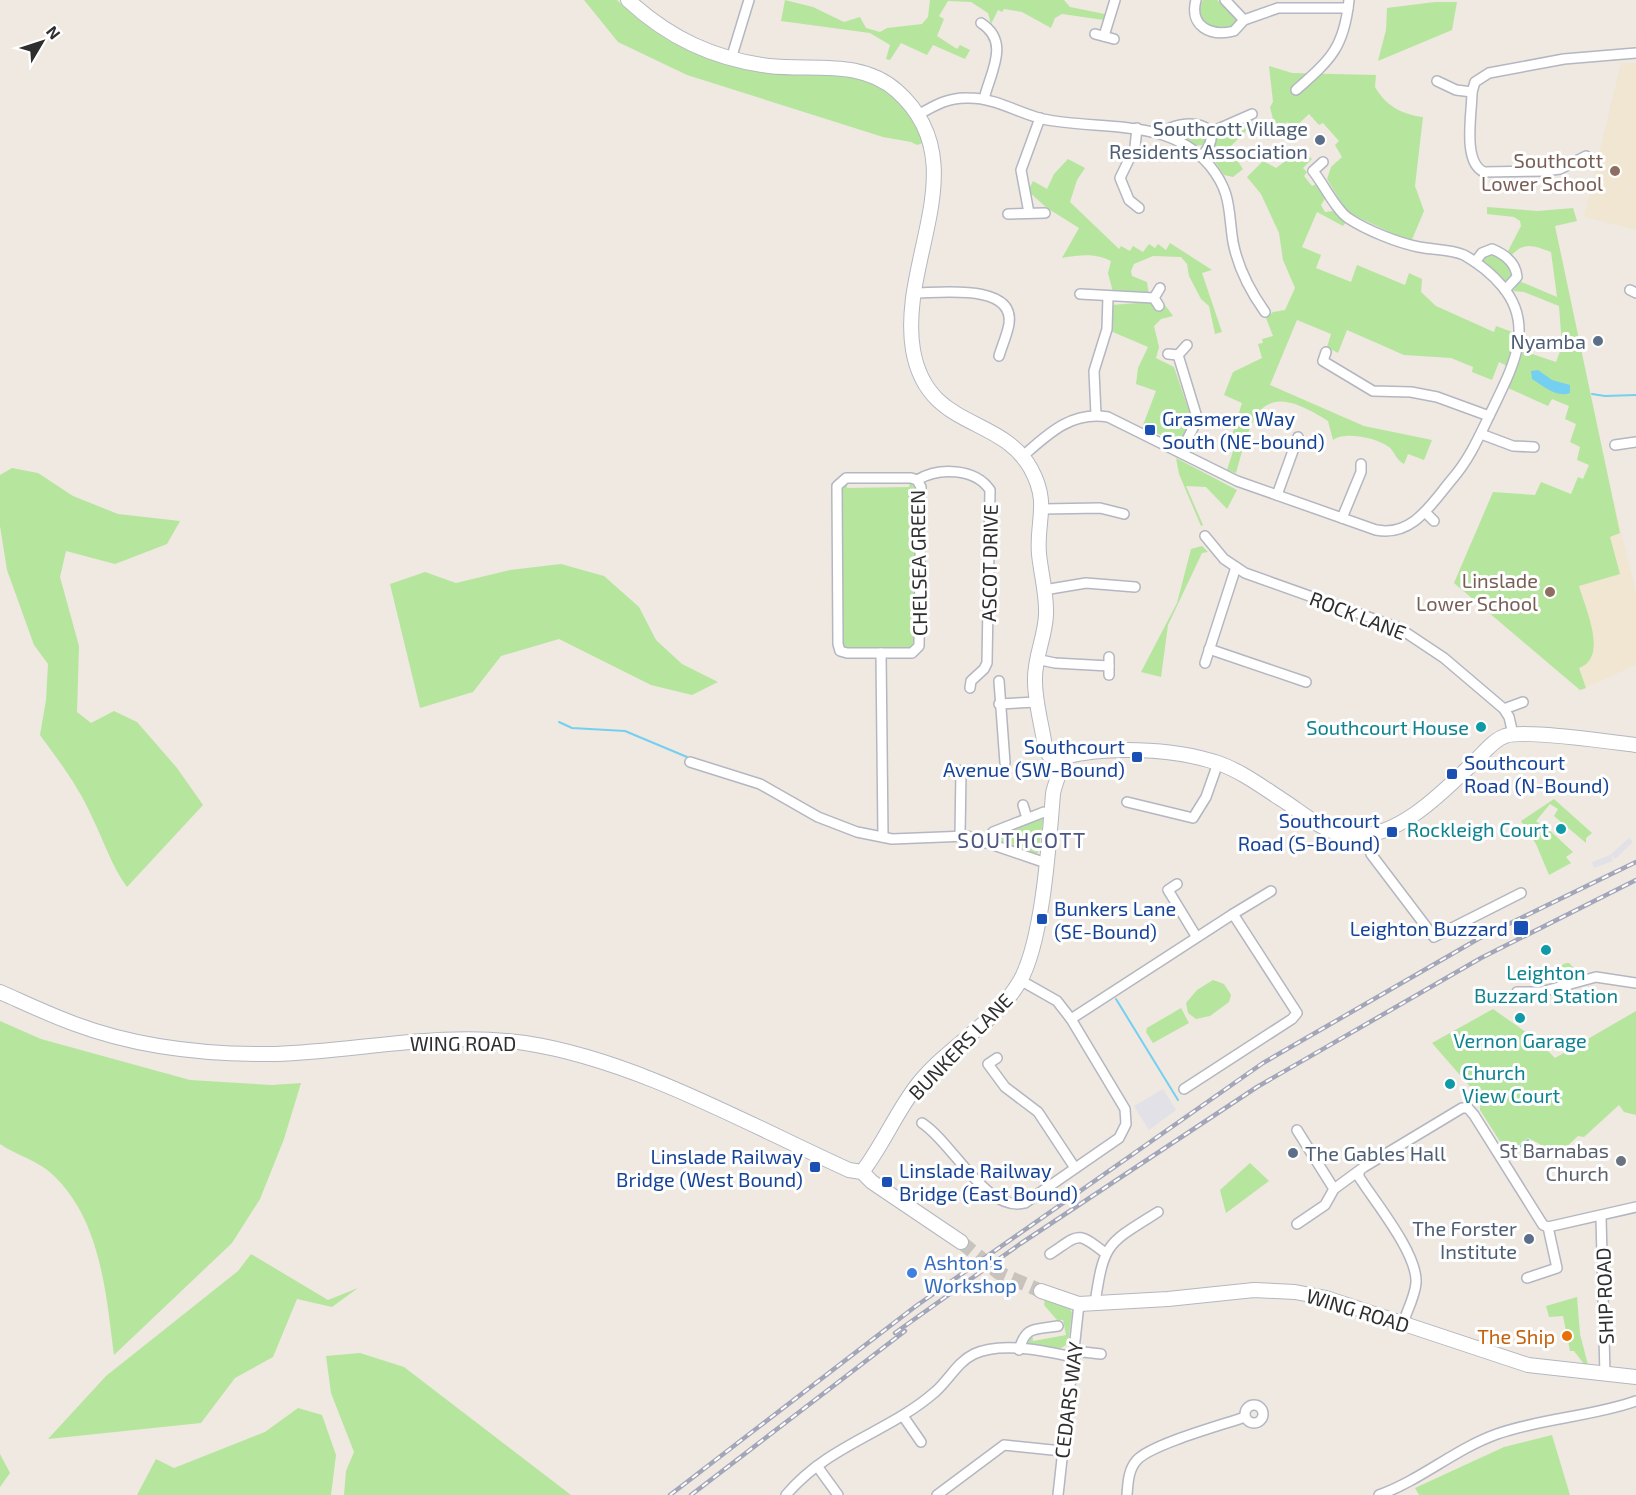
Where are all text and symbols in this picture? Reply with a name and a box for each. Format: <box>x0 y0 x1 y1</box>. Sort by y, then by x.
north arrow <box>12 12 72 72</box>
text: N <box>43 22 65 43</box>
place label: Southcott Village Residents Association <box>1109 116 1308 163</box>
marker: Southcott Village Residents Association <box>1313 133 1327 147</box>
place label: Southcott Lower School <box>1481 148 1603 195</box>
marker: Southcott Lower School <box>1608 164 1622 178</box>
place label: Nyamba <box>1511 329 1586 353</box>
marker: Nyamba <box>1591 334 1605 348</box>
place label: Grasmere Way South (NE-bound) <box>1162 406 1325 453</box>
marker: Grasmere Way South (NE-bound) <box>1143 423 1157 437</box>
street label: CHELSEA GREEN <box>905 490 931 636</box>
street label: ASCOT DRIVE <box>976 504 1002 622</box>
place label: Linslade Lower School <box>1416 568 1538 615</box>
marker: Linslade Lower School <box>1543 585 1557 599</box>
street label: ROCK LANE <box>1306 586 1410 644</box>
place label: Southcourt House <box>1306 715 1469 739</box>
marker: Southcourt House <box>1474 720 1488 734</box>
place label: Southcourt Avenue (SW-Bound) <box>943 734 1125 781</box>
marker: Southcourt Avenue (SW-Bound) <box>1130 750 1144 764</box>
place label: Southcourt Road (N-Bound) <box>1464 750 1609 797</box>
marker: Southcourt Road (N-Bound) <box>1445 767 1459 781</box>
place label: Southcourt Road (S-Bound) <box>1238 808 1380 855</box>
place label: Rockleigh Court <box>1407 817 1549 841</box>
marker: Rockleigh Court <box>1554 822 1568 836</box>
marker: Southcourt Road (S-Bound) <box>1385 825 1399 839</box>
district label: SOUTHCOTT <box>957 827 1087 852</box>
place label: Bunkers Lane (SE-Bound) <box>1054 896 1176 943</box>
marker: Bunkers Lane (SE-Bound) <box>1035 912 1049 926</box>
place label: Leighton Buzzard <box>1350 916 1508 940</box>
marker: Leighton Buzzard <box>1512 919 1530 937</box>
marker: Leighton Buzzard Station <box>1539 943 1553 957</box>
place label: Leighton Buzzard Station <box>1474 960 1618 1007</box>
street label: BUNKERS LANE <box>903 988 1017 1104</box>
marker: Vernon Garage <box>1513 1011 1527 1025</box>
place label: Vernon Garage <box>1453 1028 1587 1052</box>
street label: WING ROAD <box>410 1031 516 1055</box>
place label: Church View Court <box>1462 1060 1561 1107</box>
marker: Church View Court <box>1443 1077 1457 1091</box>
place label: St Barnabas Church <box>1499 1138 1609 1185</box>
place label: The Gables Hall <box>1305 1141 1446 1165</box>
place label: Linslade Railway Bridge (West Bound) <box>616 1144 803 1191</box>
marker: The Gables Hall <box>1286 1146 1300 1160</box>
marker: St Barnabas Church <box>1614 1154 1628 1168</box>
place label: Linslade Railway Bridge (East Bound) <box>899 1158 1078 1205</box>
marker: Linslade Railway Bridge (West Bound) <box>808 1160 822 1174</box>
marker: Linslade Railway Bridge (East Bound) <box>880 1175 894 1189</box>
place label: The Forster Institute <box>1412 1216 1517 1263</box>
marker: The Forster Institute <box>1522 1232 1536 1246</box>
street label: SHIP ROAD <box>1590 1247 1618 1345</box>
place label: Ashton's Workshop <box>924 1250 1017 1297</box>
marker: Ashton's Workshop <box>905 1266 919 1280</box>
street label: WING ROAD <box>1303 1283 1413 1337</box>
place label: The Ship <box>1477 1324 1555 1348</box>
marker: The Ship <box>1560 1329 1574 1343</box>
street label: CEDARS WAY <box>1049 1340 1087 1460</box>

